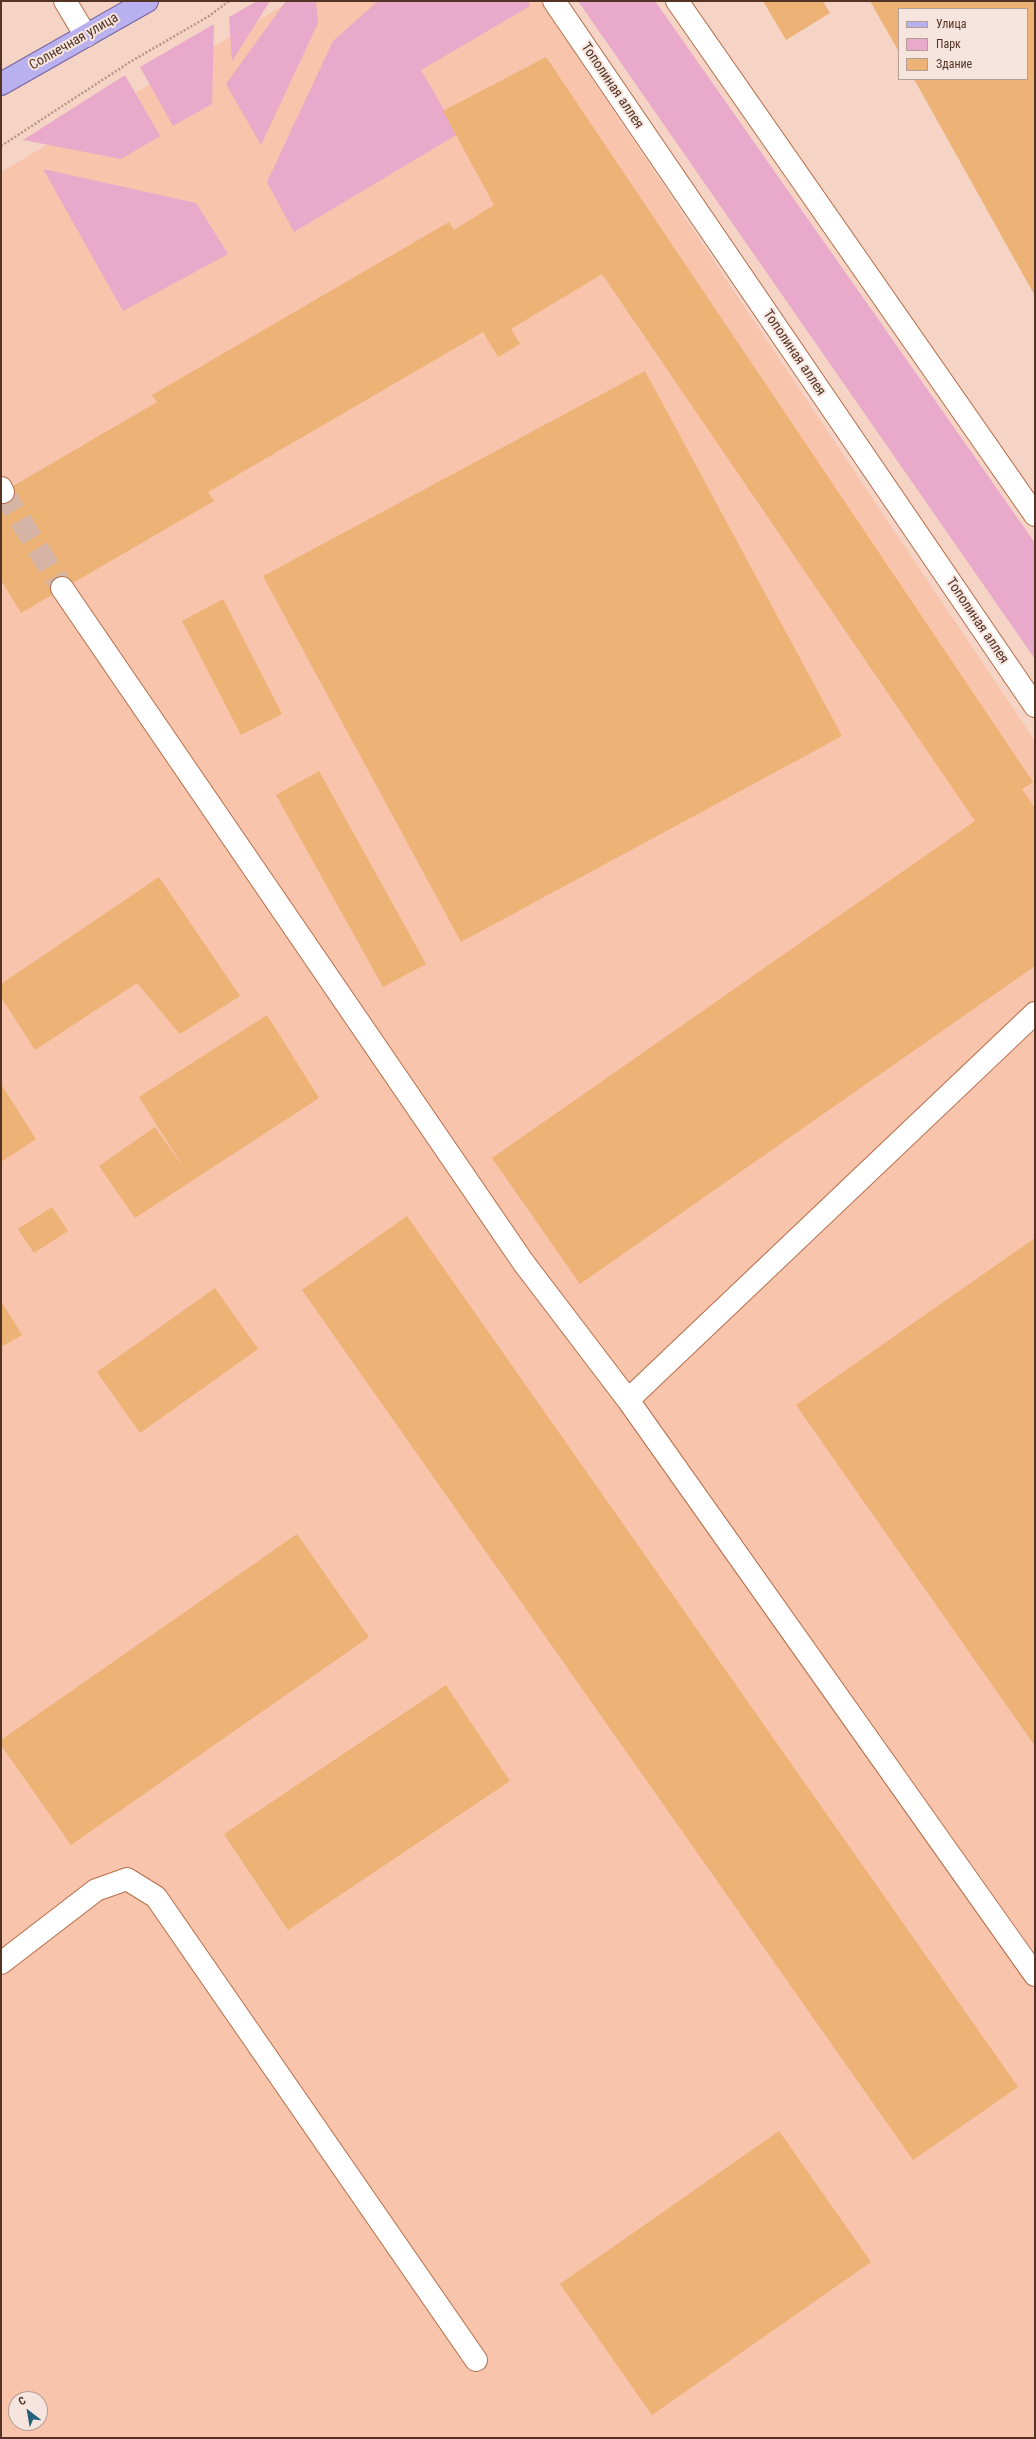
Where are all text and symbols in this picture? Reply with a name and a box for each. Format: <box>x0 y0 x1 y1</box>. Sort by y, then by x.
legend <box>898 8 1028 80</box>
street label: Солнечная улица <box>26 10 122 74</box>
text: Улица <box>936 17 966 31</box>
text: Парк <box>936 37 961 51</box>
street label: Тополиная аллея <box>577 40 647 132</box>
text: Здание <box>936 57 972 71</box>
street label: Тополиная аллея <box>759 307 829 399</box>
street label: Тополиная аллея <box>942 575 1012 667</box>
north arrow <box>8 2391 48 2431</box>
text: С <box>16 2394 28 2408</box>

